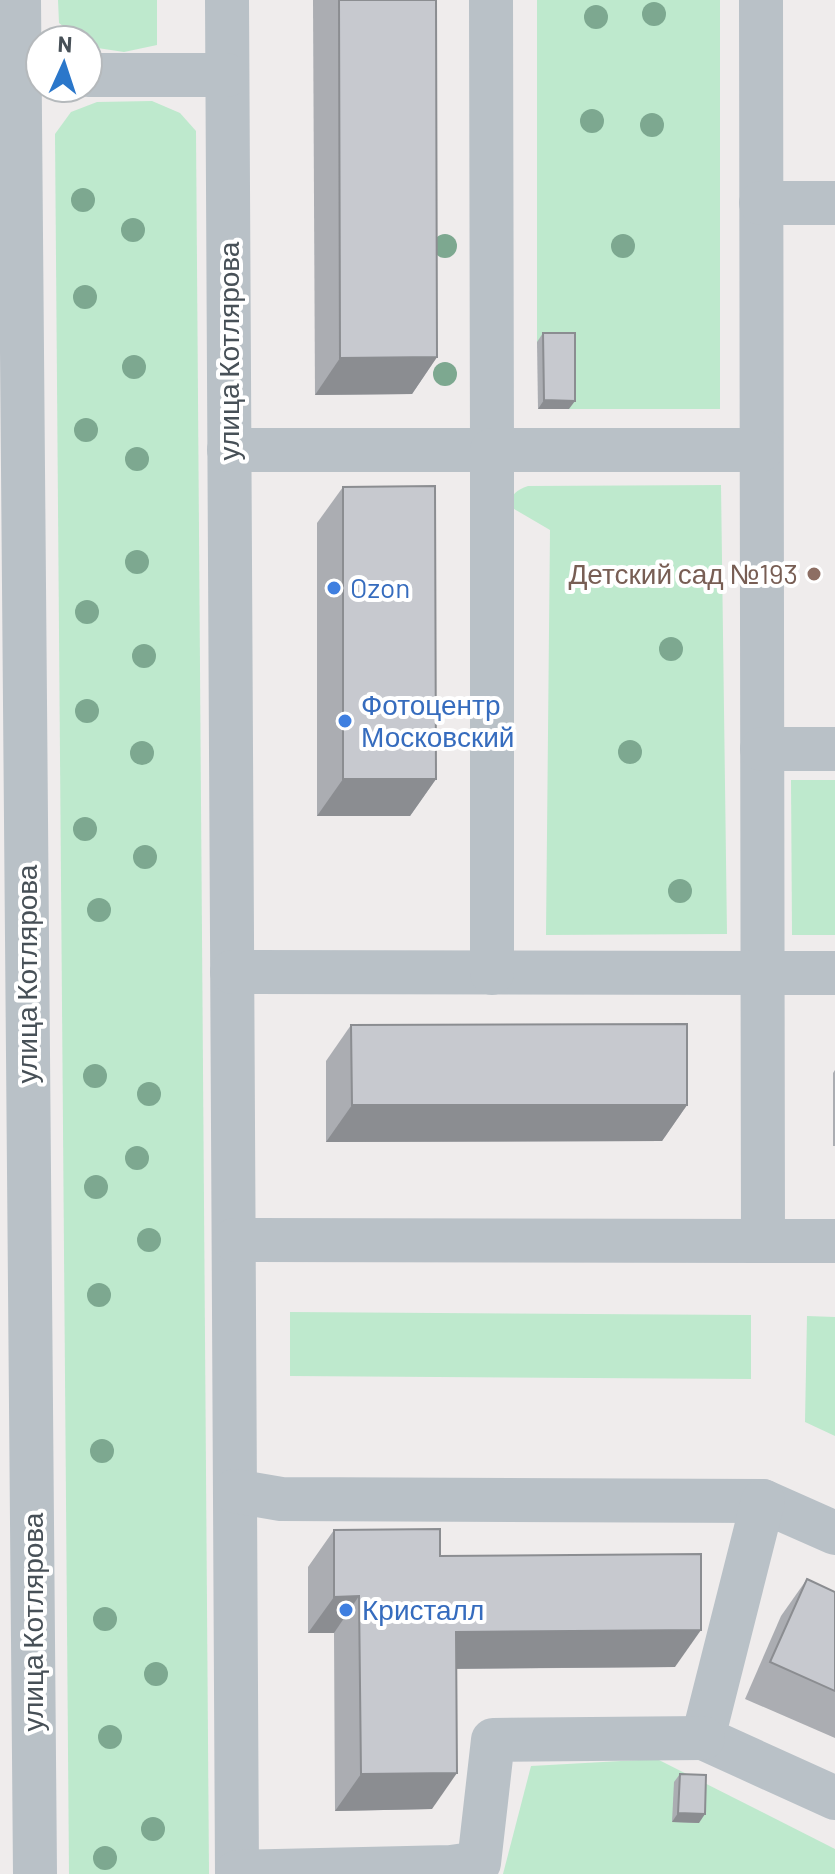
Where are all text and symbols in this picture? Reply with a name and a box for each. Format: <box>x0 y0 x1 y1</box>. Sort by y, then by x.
north arrow <box>24 24 104 104</box>
text: N <box>57 30 73 56</box>
street label: улица Котлярова <box>211 241 245 460</box>
place label: Детский сад №193 <box>568 556 798 590</box>
marker: Детский сад №193 <box>805 565 823 583</box>
place label: Ozon <box>350 570 410 604</box>
marker: Ozon <box>325 579 343 597</box>
place label: Фотоцентр Московский <box>361 687 514 753</box>
marker: Фотоцентр Московский <box>336 712 354 730</box>
street label: улица Котлярова <box>9 864 43 1083</box>
street label: улица Котлярова <box>15 1512 49 1731</box>
place label: Кристалл <box>362 1592 484 1626</box>
marker: Кристалл <box>337 1601 355 1619</box>

